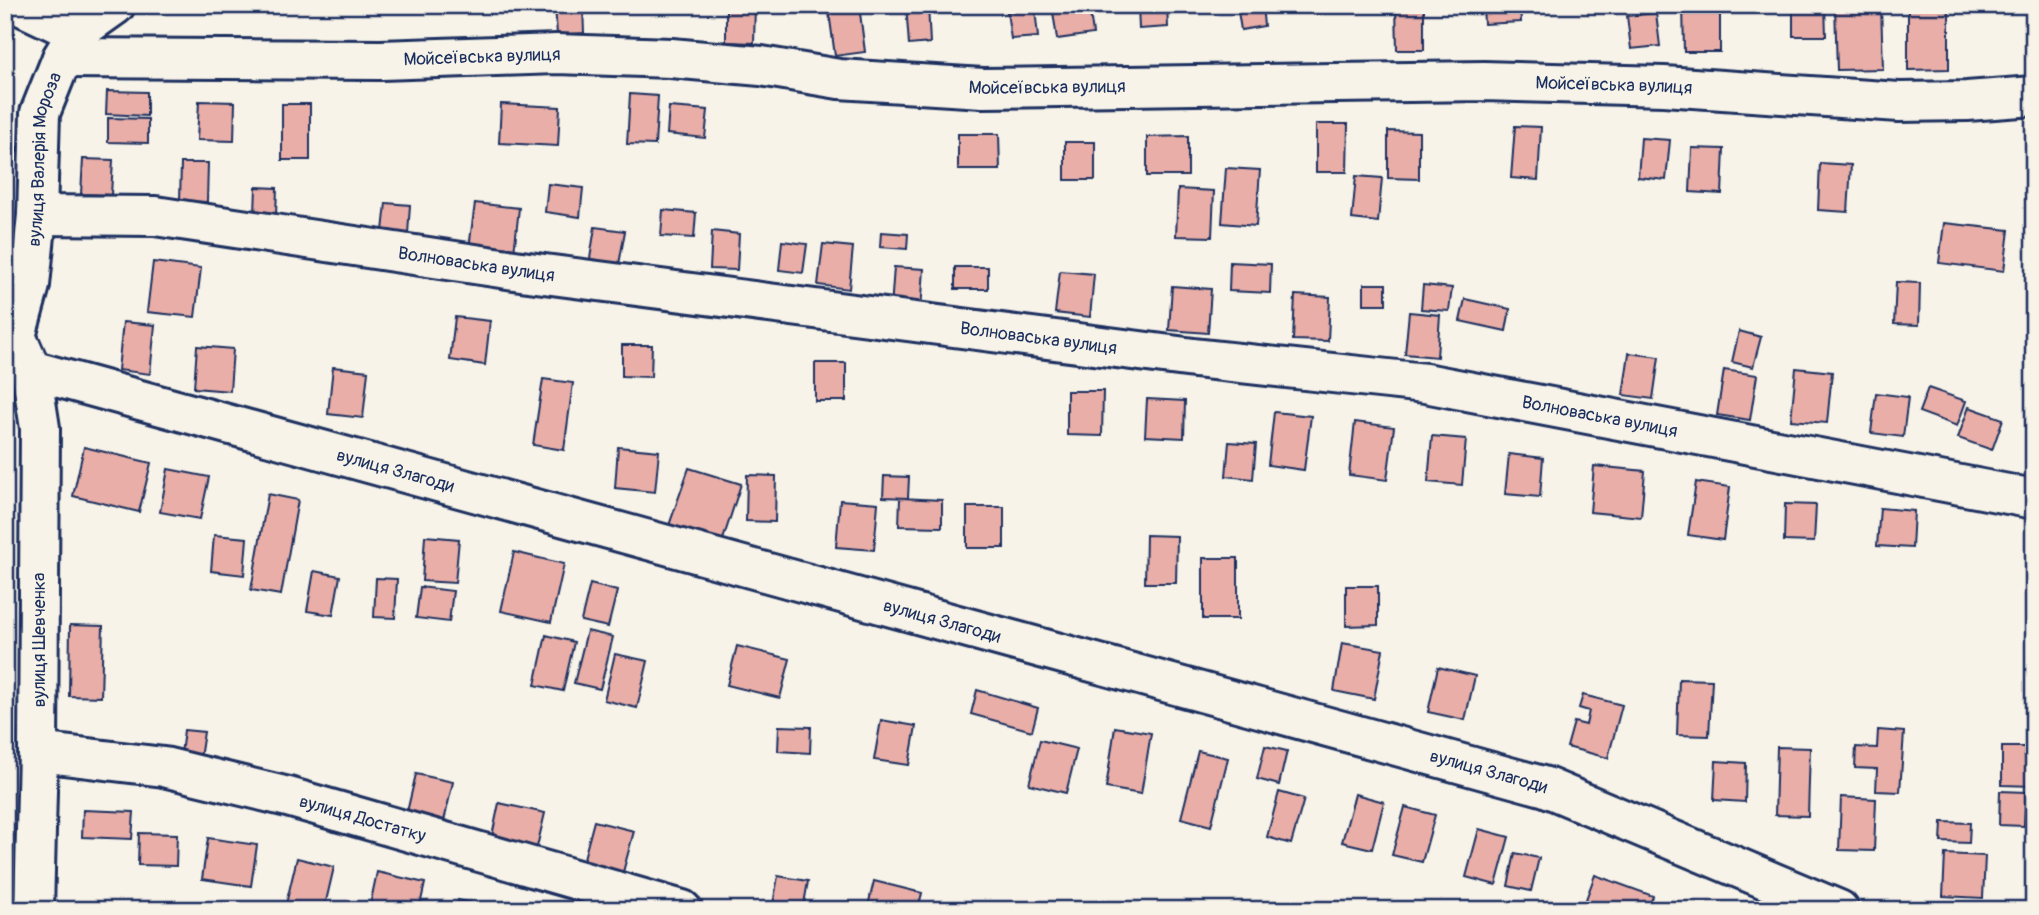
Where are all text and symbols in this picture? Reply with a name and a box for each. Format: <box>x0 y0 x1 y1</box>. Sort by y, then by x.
street label: Мойсеївська вулиця <box>403 43 561 71</box>
street label: вулиця Валерія Мороза <box>23 69 67 248</box>
street label: Мойсеївська вулиця <box>1535 71 1693 100</box>
street label: Мойсеївська вулиця <box>968 75 1126 100</box>
street label: Волноваська вулиця <box>396 242 556 287</box>
street label: Волноваська вулиця <box>959 317 1118 360</box>
street label: Волноваська вулиця <box>1520 391 1679 443</box>
street label: вулиця Злагоди <box>334 444 457 498</box>
street label: вулиця Шевченка <box>28 573 51 707</box>
street label: вулиця Злагоди <box>881 594 1003 648</box>
street label: вулиця Злагоди <box>1427 745 1550 799</box>
street label: вулиця Достатку <box>297 790 429 848</box>

